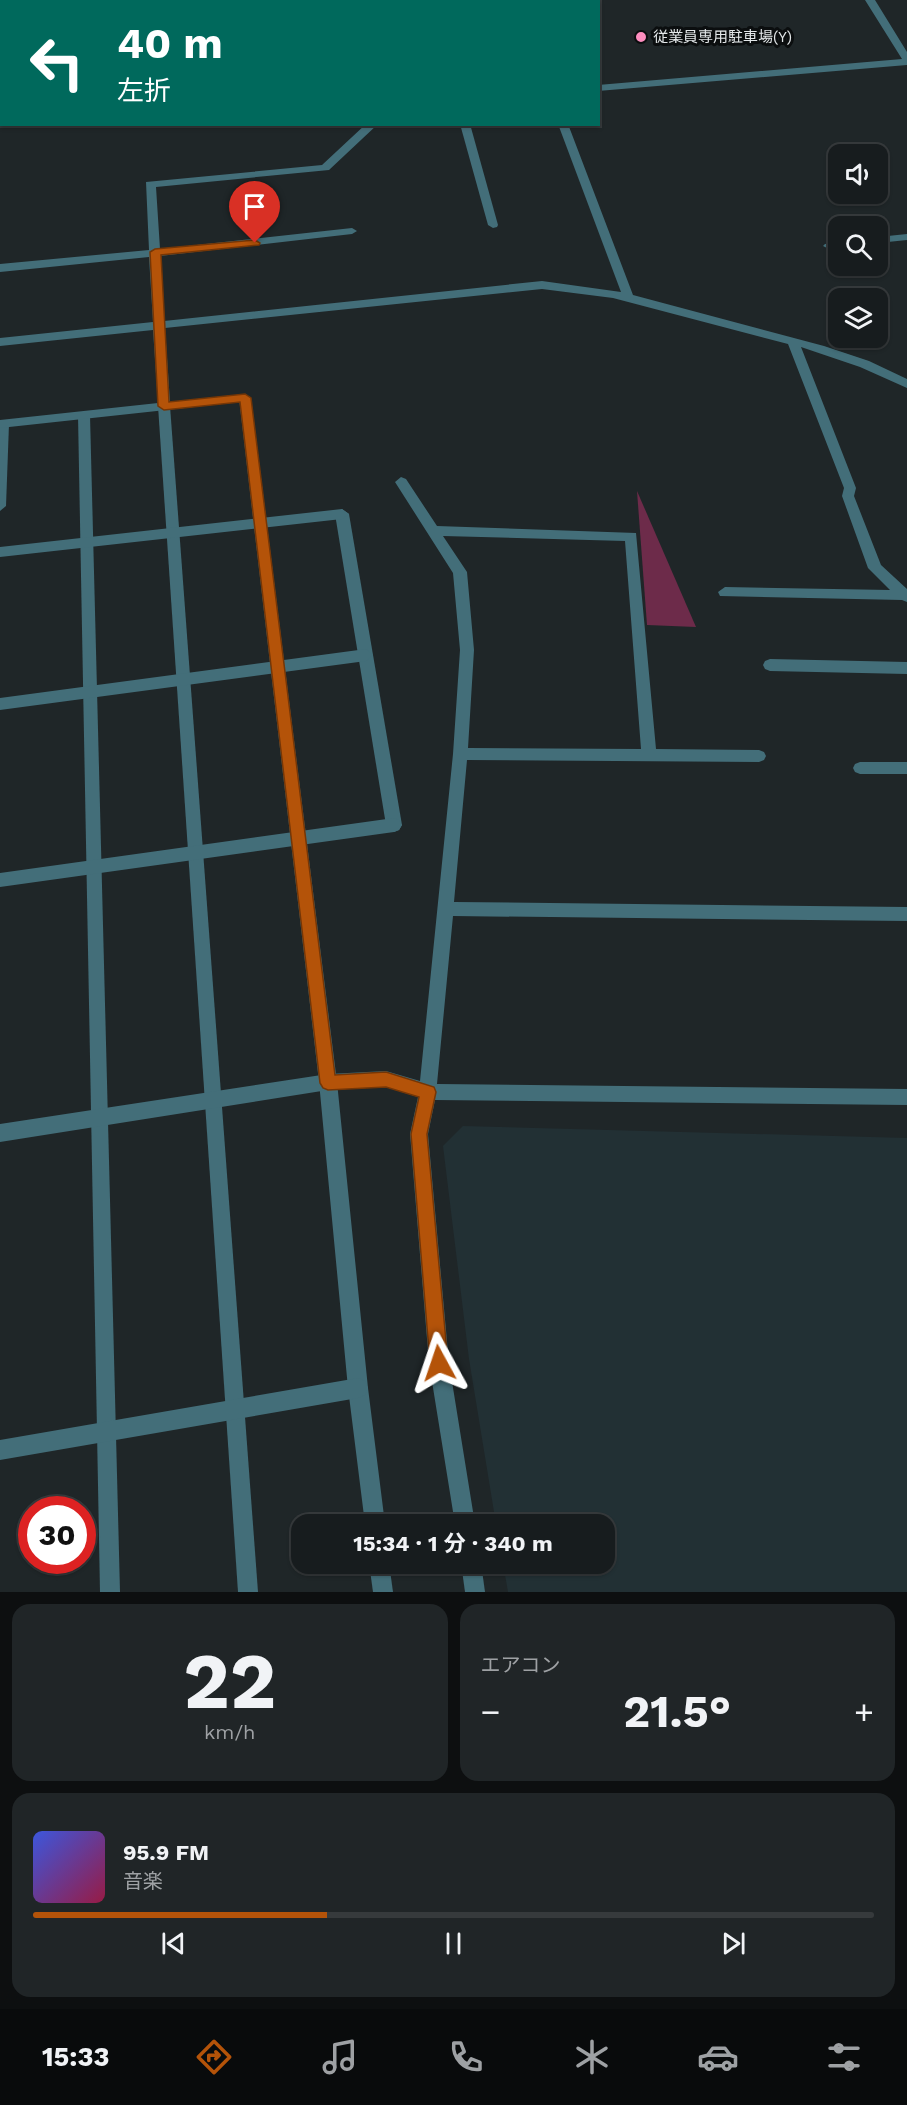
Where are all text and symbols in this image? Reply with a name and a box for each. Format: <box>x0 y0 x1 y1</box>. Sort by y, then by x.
text: 40 m <box>117 19 223 68</box>
icon: left <box>18 24 96 102</box>
place label: 従業員専用駐車場(Y) <box>653 28 792 46</box>
marker: 従業員専用駐車場(Y) <box>634 30 648 44</box>
text: 左折 <box>117 75 171 107</box>
map controls <box>828 144 888 348</box>
button: sound <box>828 144 888 204</box>
pin <box>229 181 280 243</box>
icon: arrive <box>238 190 271 223</box>
button: search <box>828 216 888 276</box>
button: layers <box>828 288 888 348</box>
position arrow <box>407 1331 471 1395</box>
speed limit sign: 30 <box>18 1496 96 1574</box>
text: 15:34 · 1 分 · 340 m <box>353 1531 553 1556</box>
text: 22 <box>183 1635 276 1727</box>
text: エアコン <box>481 1653 561 1677</box>
text: 21.5° <box>623 1685 731 1738</box>
text: − <box>481 1692 500 1731</box>
text: + <box>854 1692 874 1731</box>
text: km/h <box>204 1720 256 1744</box>
text: 95.9 FM <box>123 1840 209 1865</box>
text: 音楽 <box>123 1869 163 1893</box>
icon: previous <box>157 1927 190 1960</box>
icon: pause <box>437 1927 470 1960</box>
icon: next <box>717 1927 750 1960</box>
icon: directions <box>193 2036 235 2078</box>
icon: music <box>319 2036 361 2078</box>
icon: phone <box>445 2036 487 2078</box>
icon: climate <box>571 2036 613 2078</box>
icon: car <box>697 2036 739 2078</box>
icon: filters <box>823 2036 865 2078</box>
text: 15:33 <box>42 2041 110 2073</box>

